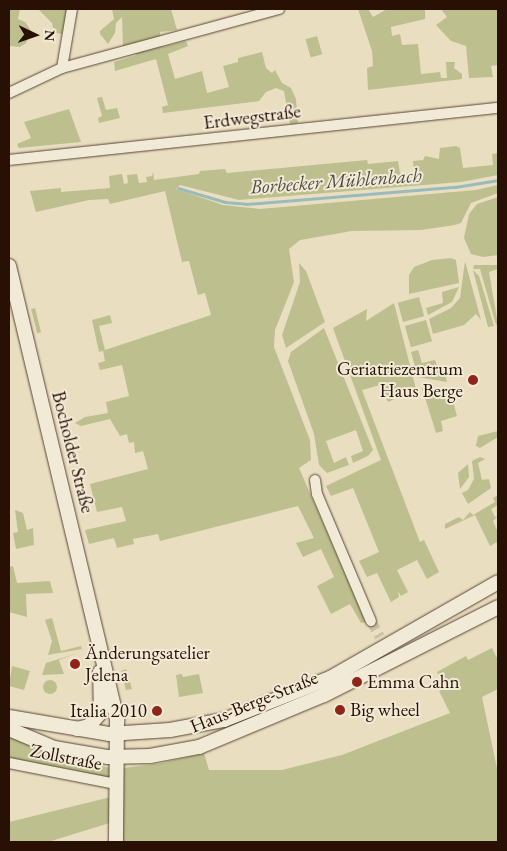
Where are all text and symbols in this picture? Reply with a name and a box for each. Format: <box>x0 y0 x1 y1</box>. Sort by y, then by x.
north arrow <box>10 10 60 60</box>
text: N <box>41 30 59 42</box>
street label: Erdwegstraße <box>202 100 302 134</box>
water label: Borbecker Mühlenbach <box>249 163 423 199</box>
place label: Geriatriezentrum Haus Berge <box>337 358 463 402</box>
marker: Geriatriezentrum Haus Berge <box>467 374 479 386</box>
street label: Bocholder Straße <box>47 389 99 515</box>
place label: Änderungsatelier Jelena <box>85 642 210 686</box>
marker: Änderungsatelier Jelena <box>69 658 81 670</box>
street label: Haus-Berge-Straße <box>187 666 321 738</box>
place label: Emma Cahn <box>367 671 460 693</box>
marker: Emma Cahn <box>351 676 363 688</box>
place label: Big wheel <box>350 699 420 721</box>
place label: Italia 2010 <box>70 700 147 722</box>
marker: Big wheel <box>334 704 346 716</box>
marker: Italia 2010 <box>151 705 163 717</box>
street label: Zollstraße <box>28 739 104 775</box>

